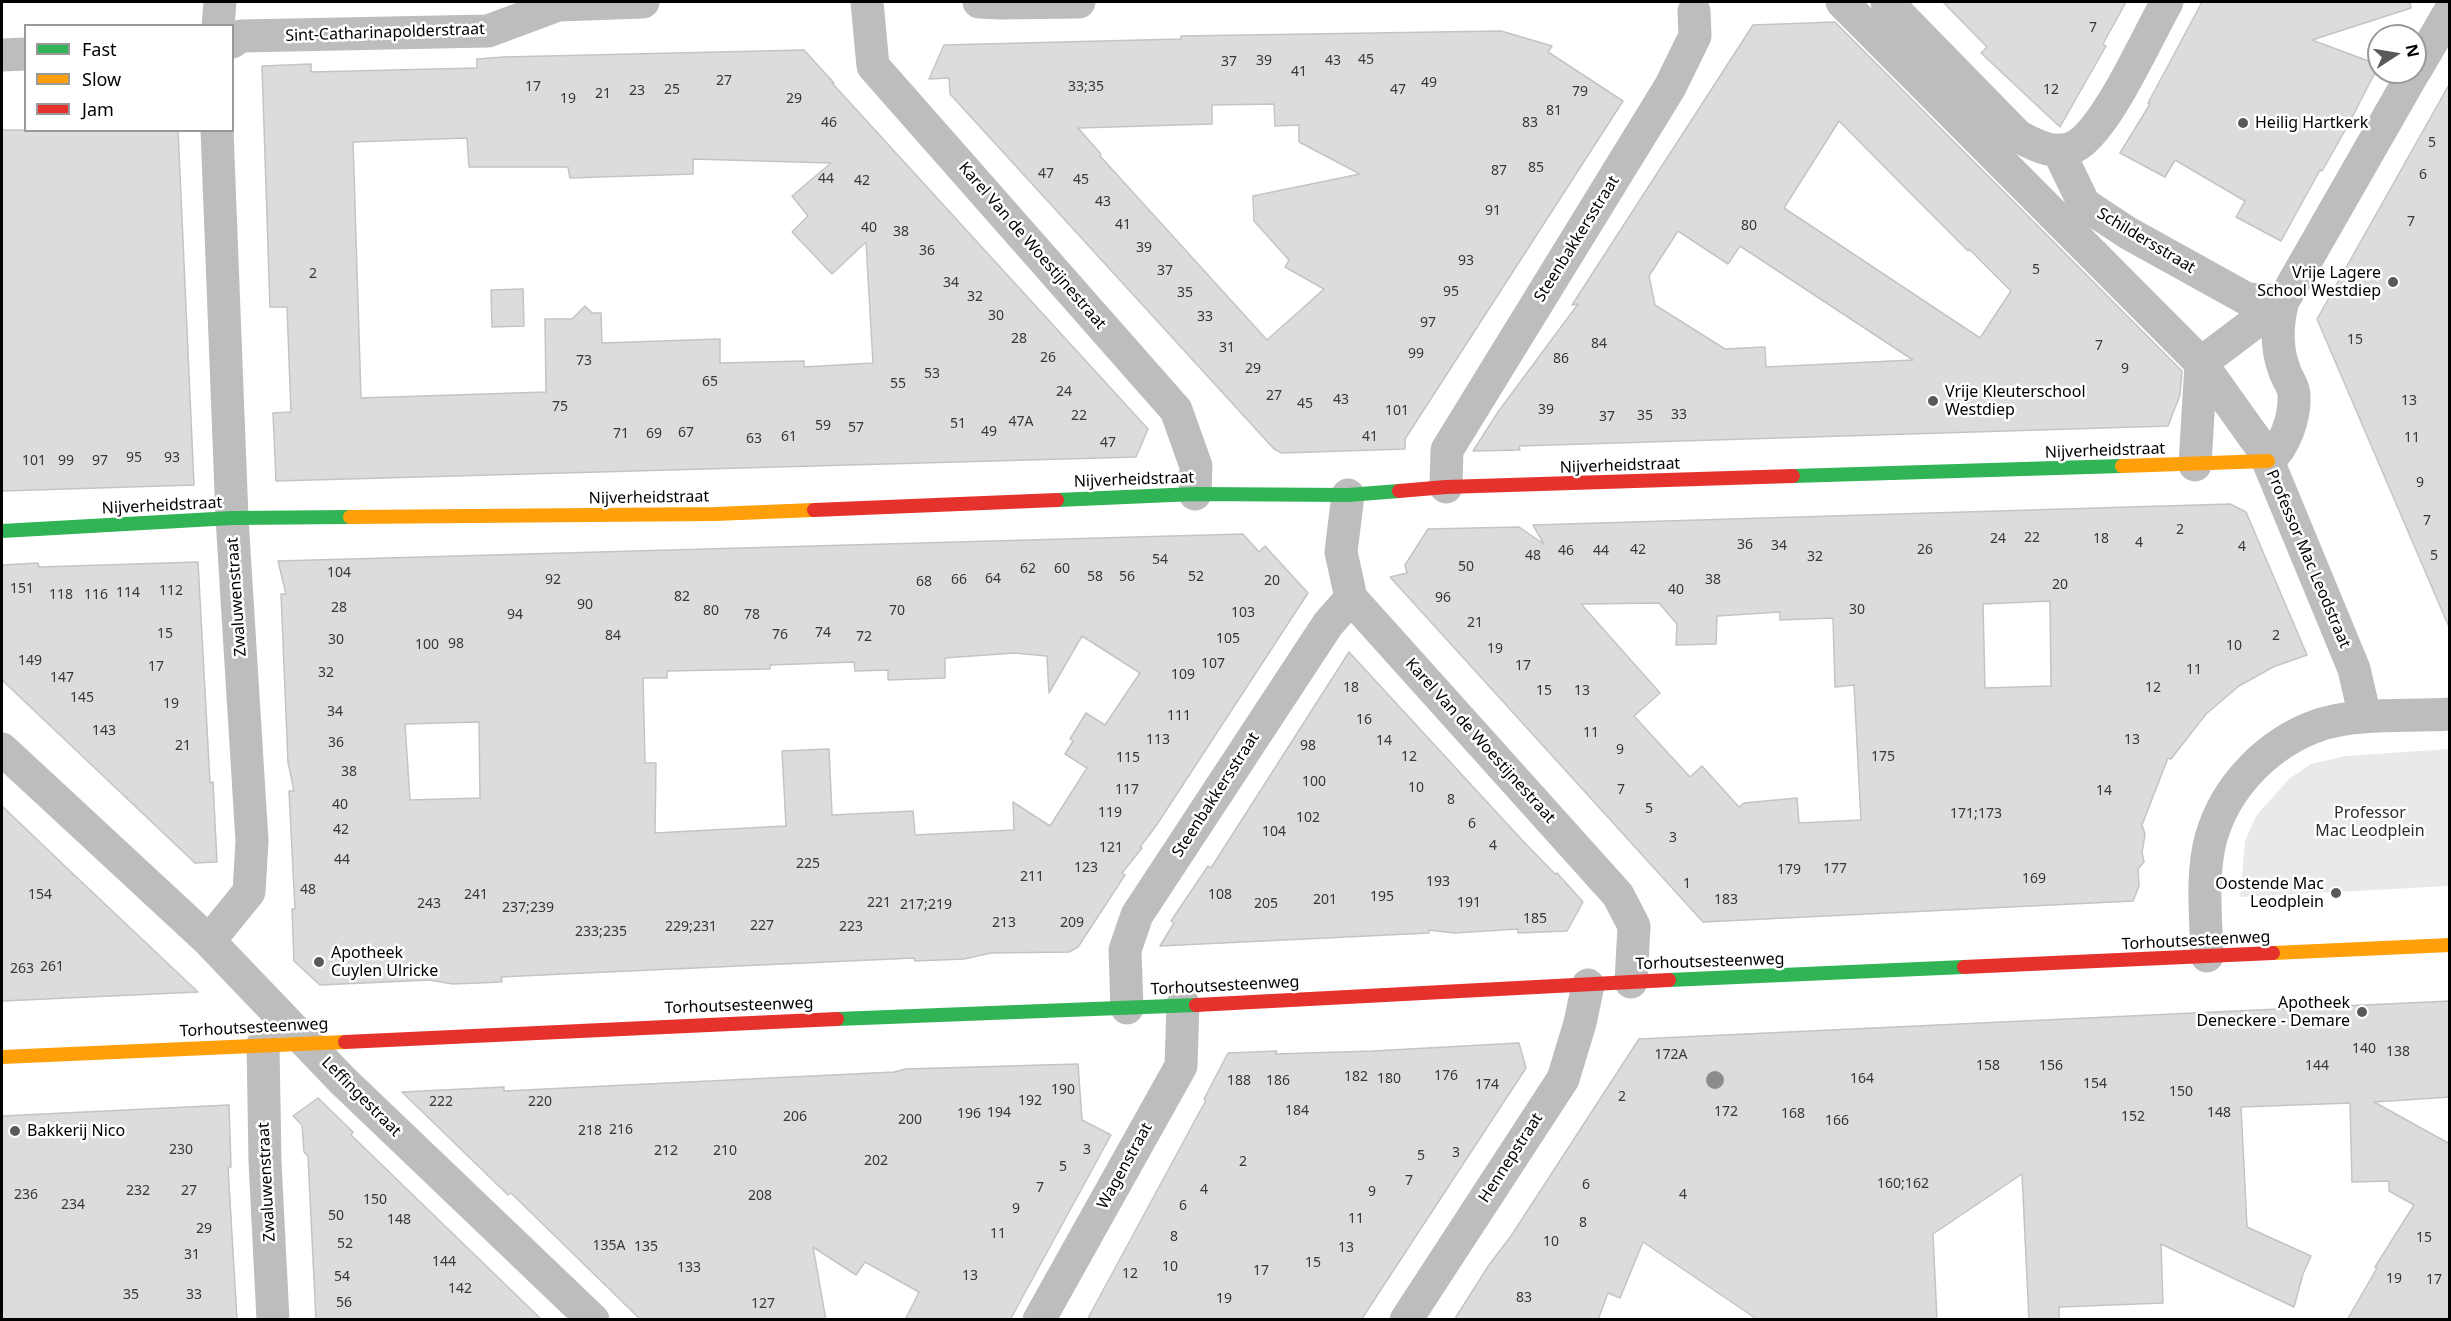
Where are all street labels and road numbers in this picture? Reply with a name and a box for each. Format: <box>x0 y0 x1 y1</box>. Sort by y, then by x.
street label: Sint-Catharinapolderstraat <box>285 20 485 46</box>
street label: Karel Van de Woestijnestraat <box>954 159 1110 333</box>
street label: Steenbakkersstraat <box>1530 172 1624 306</box>
street label: Schildersstraat <box>2093 204 2199 278</box>
street label: Nijverheidstraat <box>2044 439 2166 463</box>
street label: Nijverheidstraat <box>1559 454 1681 478</box>
street label: Professor Mac Leodstraat <box>2262 467 2354 651</box>
street label: Nijverheidstraat <box>1073 468 1195 492</box>
street label: Nijverheidstraat <box>589 487 709 509</box>
street label: Nijverheidstraat <box>101 493 223 519</box>
street label: Zwaluwenstraat <box>223 537 251 657</box>
street label: Karel Van de Woestijnestraat <box>1401 655 1559 827</box>
street label: Steenbakkersstraat <box>1168 729 1264 861</box>
street label: Torhoutsesteenweg <box>2121 928 2271 954</box>
street label: Torhoutsesteenweg <box>1635 950 1785 974</box>
street label: Torhoutsesteenweg <box>1150 973 1300 999</box>
street label: Torhoutsesteenweg <box>664 994 814 1018</box>
street label: Torhoutsesteenweg <box>179 1015 329 1041</box>
street label: Leffingestraat <box>317 1053 405 1141</box>
street label: Hennepstraat <box>1475 1110 1547 1206</box>
street label: Wagenstraat <box>1093 1119 1157 1213</box>
street label: Zwaluwenstraat <box>254 1122 280 1242</box>

